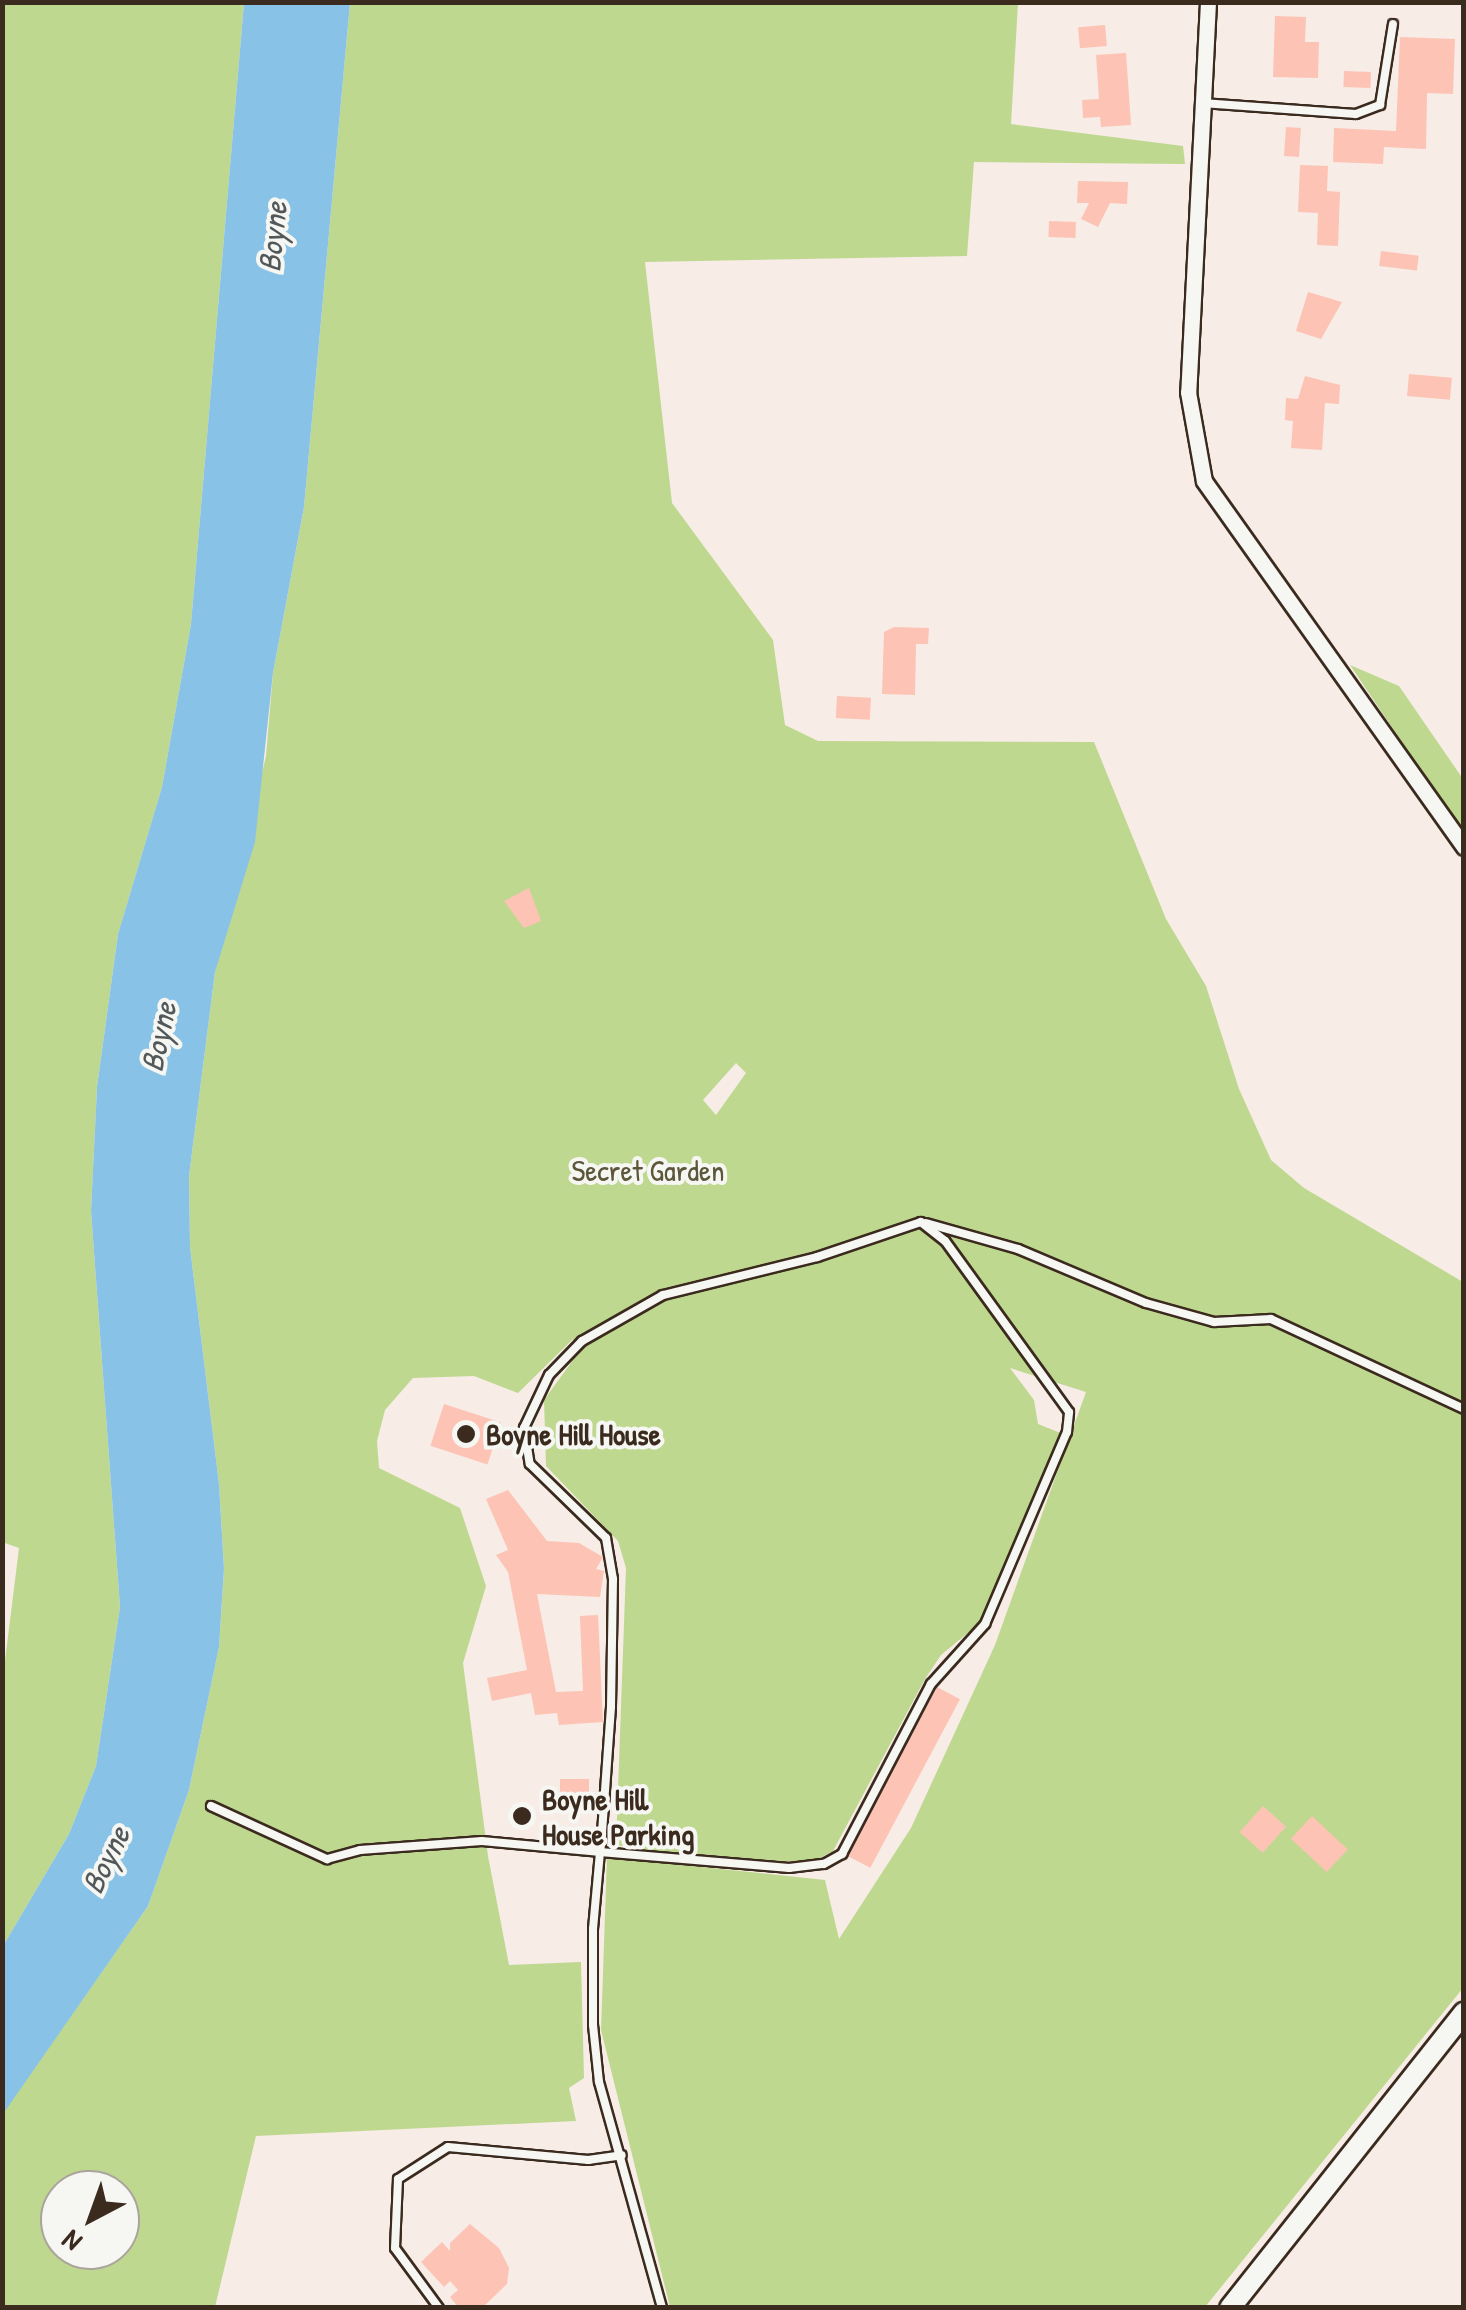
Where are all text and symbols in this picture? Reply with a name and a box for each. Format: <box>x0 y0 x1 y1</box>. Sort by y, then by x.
water label: Boyne <box>250 200 296 274</box>
water label: Boyne <box>133 999 185 1075</box>
park label: Secret Garden <box>572 1152 724 1188</box>
place label: Boyne Hill House <box>486 1416 661 1452</box>
marker: Boyne Hill House <box>455 1423 477 1445</box>
place label: Boyne Hill House Parking <box>542 1781 694 1852</box>
marker: Boyne Hill House Parking <box>511 1805 533 1827</box>
water label: Boyne <box>73 1820 139 1900</box>
north arrow <box>40 2170 140 2270</box>
text: N <box>54 2222 90 2260</box>

